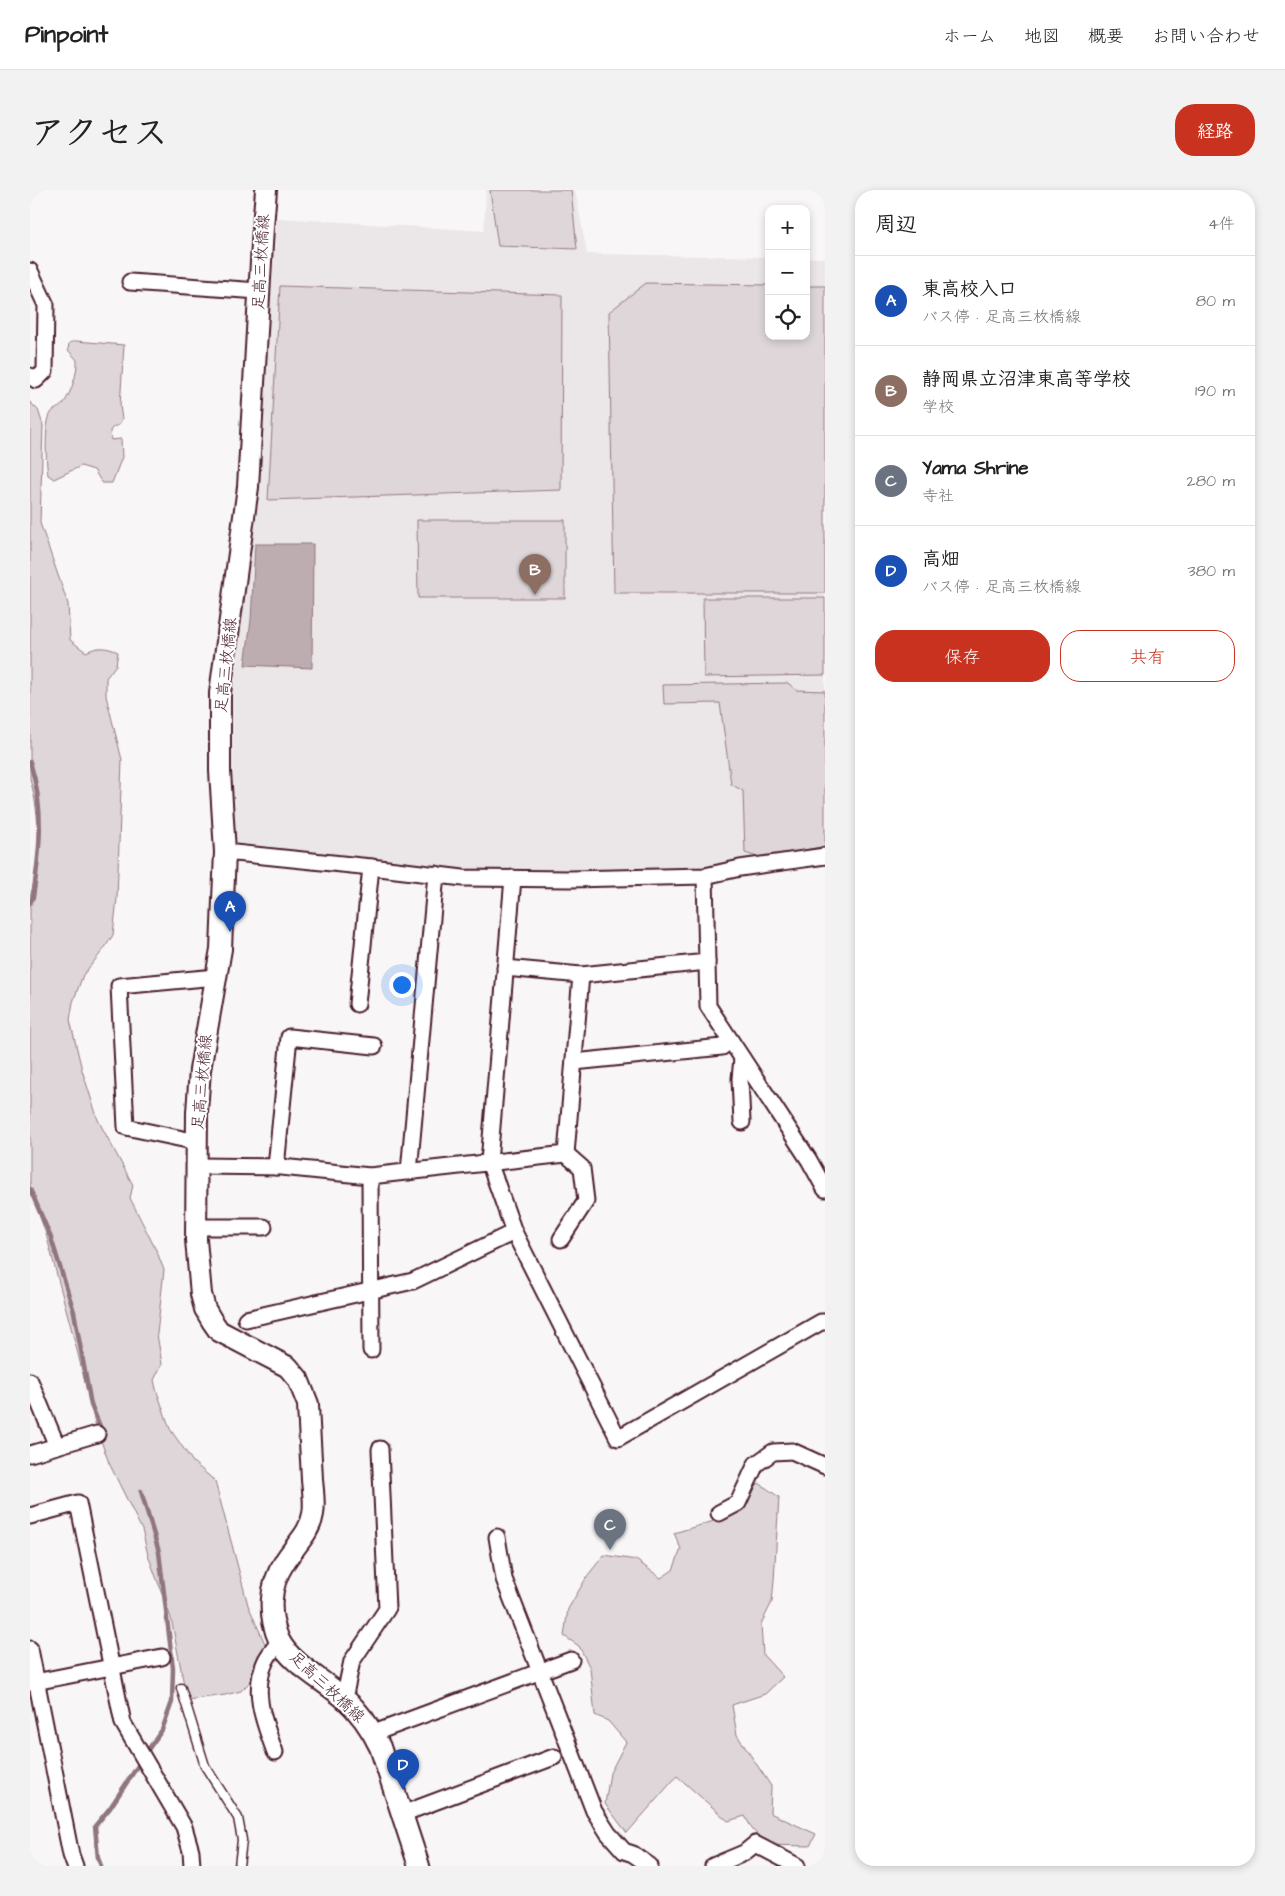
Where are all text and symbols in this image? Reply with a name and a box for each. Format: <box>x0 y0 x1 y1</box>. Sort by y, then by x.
text: Pinpoint <box>25 18 108 52</box>
text: ホーム <box>943 24 996 49</box>
text: 地図 <box>1024 24 1060 49</box>
text: 概要 <box>1088 24 1124 49</box>
text: お問い合わせ <box>1152 24 1260 49</box>
button: 経路 <box>1175 104 1255 156</box>
text: アクセス <box>30 109 168 158</box>
map controls <box>765 205 810 340</box>
button: + <box>765 205 810 250</box>
text: 周辺 <box>875 210 917 239</box>
street label: 足高三枚橋線 <box>248 213 274 311</box>
text: 4件 <box>1208 213 1235 235</box>
button: − <box>765 250 810 295</box>
text: 東高校入口 <box>922 276 1017 303</box>
text: A <box>886 290 896 312</box>
text: 80 m <box>1196 290 1235 312</box>
button: locate <box>765 295 810 340</box>
text: バス停 · 足高三枚橋線 <box>922 306 1081 328</box>
text: 静岡県立沼津東高等学校 <box>922 366 1131 393</box>
text: B <box>885 380 897 402</box>
text: 190 m <box>1195 380 1235 402</box>
text: 学校 <box>922 396 954 418</box>
text: Yama Shrine <box>922 455 1029 482</box>
text: C <box>885 470 897 492</box>
text: 280 m <box>1187 470 1235 492</box>
text: 寺社 <box>922 485 954 507</box>
text: 高畑 <box>922 546 960 573</box>
pin: B <box>519 554 551 595</box>
text: D <box>886 560 896 582</box>
text: 380 m <box>1188 560 1235 582</box>
text: バス停 · 足高三枚橋線 <box>922 576 1081 598</box>
street label: 足高三枚橋線 <box>210 616 242 714</box>
button: 保存 <box>875 630 1050 682</box>
button: 共有 <box>1060 630 1235 682</box>
pin: A <box>214 891 246 932</box>
your location <box>389 972 415 998</box>
street label: 足高三枚橋線 <box>187 1033 217 1131</box>
pin: C <box>594 1509 626 1550</box>
street label: 足高三枚橋線 <box>284 1646 370 1728</box>
pin: D <box>387 1749 419 1790</box>

